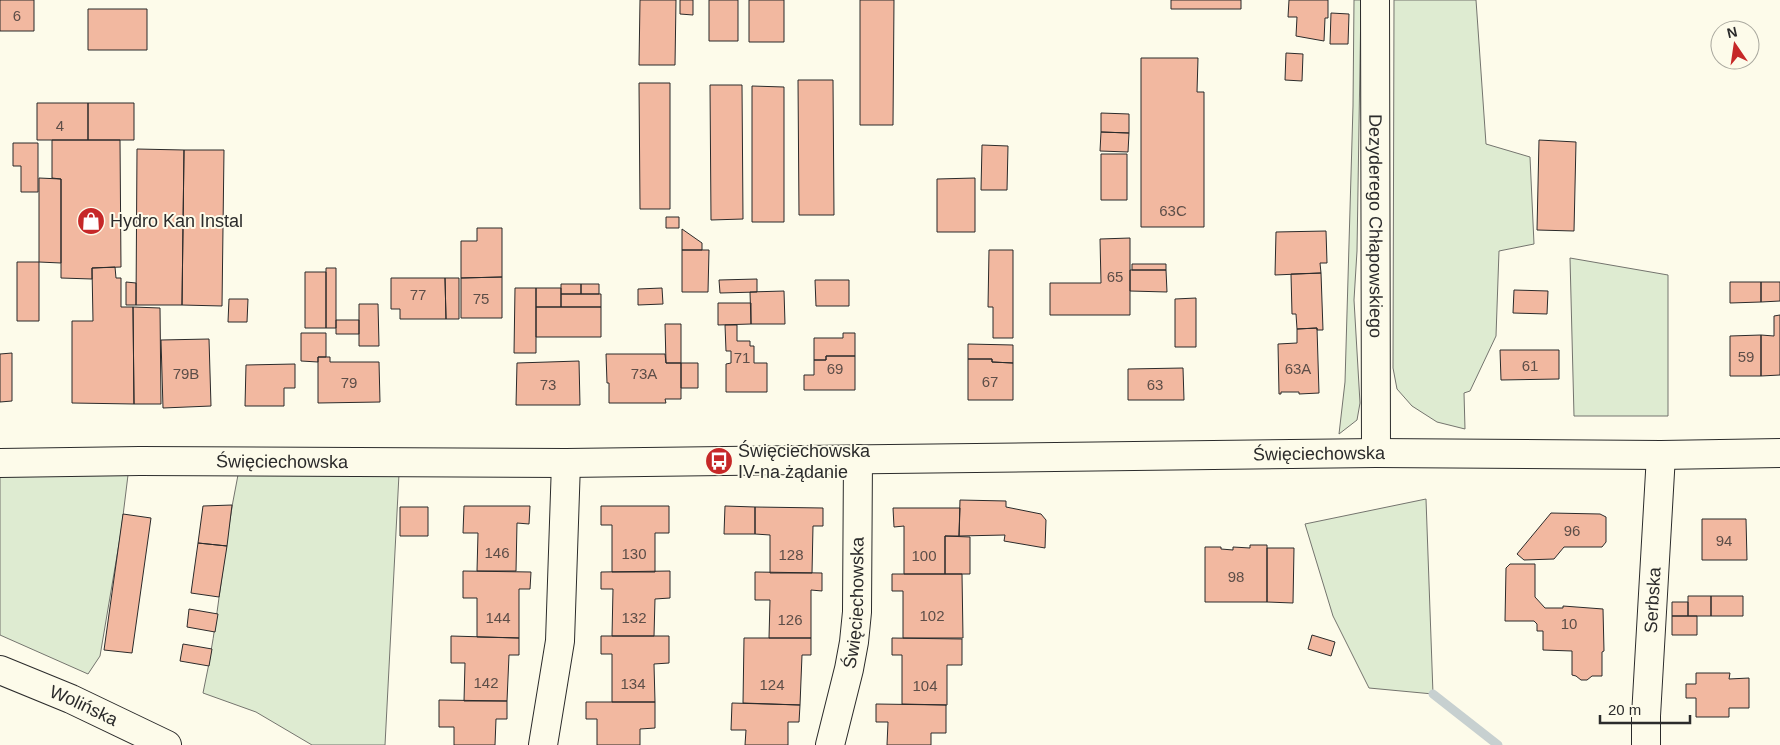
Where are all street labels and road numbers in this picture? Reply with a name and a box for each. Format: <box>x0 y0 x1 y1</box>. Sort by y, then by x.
street label: Dezyderego Chłapowskiego <box>1365 114 1386 338</box>
street label: Święciechowska <box>1253 443 1386 465</box>
street label: Święciechowska <box>216 450 349 472</box>
street label: Święciechowska <box>838 536 867 670</box>
street label: Serbska <box>1641 566 1665 634</box>
street label: Wolińska <box>47 681 122 730</box>

